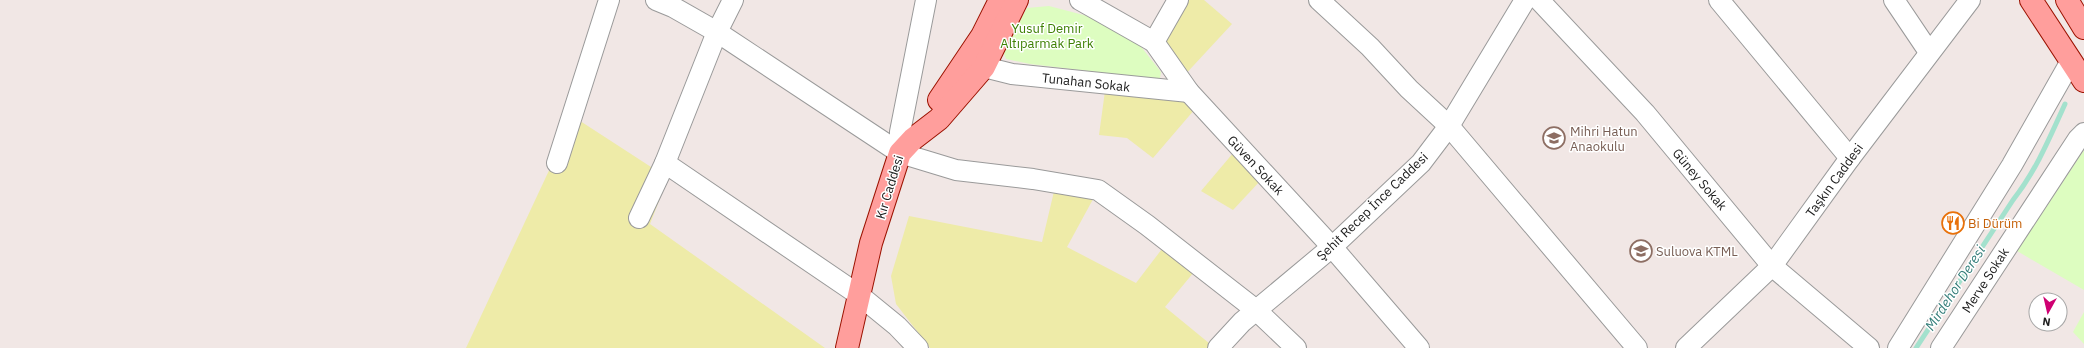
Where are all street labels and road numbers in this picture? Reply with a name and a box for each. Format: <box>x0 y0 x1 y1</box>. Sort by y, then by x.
street label: Tunahan Sokak <box>1041 69 1131 96</box>
street label: Güven Sokak <box>1224 132 1288 199</box>
street label: Taşkın Caddesi <box>1802 140 1867 221</box>
street label: Güney Sokak <box>1669 145 1731 214</box>
street label: Şehit Recep İnce Caddesi <box>1313 149 1432 264</box>
street label: Kır Caddesi <box>872 153 907 221</box>
street label: Merve Sokak <box>1958 244 2013 316</box>

